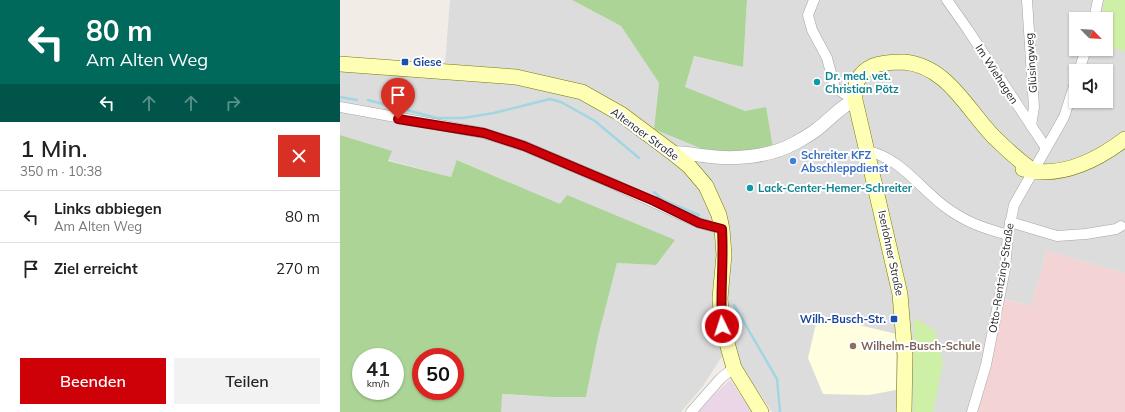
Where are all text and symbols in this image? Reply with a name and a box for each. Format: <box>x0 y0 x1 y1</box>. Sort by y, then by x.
north arrow <box>1069 12 1113 56</box>
map controls <box>1069 12 1113 108</box>
text: 80 m <box>86 13 152 48</box>
icon: left <box>20 16 72 68</box>
street label: Glüsingweg <box>1022 32 1040 94</box>
street label: Im Wiehagen <box>973 42 1021 106</box>
text: Am Alten Weg <box>86 48 208 71</box>
place label: Giese <box>413 55 442 69</box>
marker: Giese <box>400 57 410 67</box>
button: sound <box>1069 64 1113 108</box>
place label: Dr. med. vet. Christian Pötz <box>825 69 899 96</box>
marker: Dr. med. vet. Christian Pötz <box>812 77 822 87</box>
pin <box>381 78 415 119</box>
icon: arrive <box>387 84 409 106</box>
icon: left <box>96 92 118 114</box>
icon: ahead <box>138 92 160 114</box>
icon: ahead <box>180 92 202 114</box>
icon: right <box>222 92 244 114</box>
street label: Altenaer Straße <box>608 105 682 163</box>
text: 1 Min. <box>20 133 87 163</box>
button: close <box>278 135 320 177</box>
place label: Schreiter KFZ Abschleppdienst <box>801 148 888 175</box>
marker: Schreiter KFZ Abschleppdienst <box>788 156 798 166</box>
text: 350 m · 10:38 <box>20 163 102 179</box>
place label: Lack-Center-Hemer-Schreiter <box>758 181 913 195</box>
marker: Lack-Center-Hemer-Schreiter <box>745 183 755 193</box>
text: Links abbiegen <box>54 199 162 218</box>
icon: left <box>20 206 42 228</box>
text: 80 m <box>285 207 320 226</box>
street label: Iserlohner Straße <box>875 209 907 297</box>
text: Am Alten Weg <box>54 218 142 234</box>
street label: Otto-Rentzing-Straße <box>985 222 1017 334</box>
icon: arrive <box>20 258 42 280</box>
text: Ziel erreicht <box>54 259 138 278</box>
text: 270 m <box>276 259 320 278</box>
position arrow <box>701 305 743 347</box>
place label: Wilh.-Busch-Str. <box>800 312 886 326</box>
marker: Wilh.-Busch-Str. <box>889 314 899 324</box>
place label: Wilhelm-Busch-Schule <box>861 339 980 353</box>
marker: Wilhelm-Busch-Schule <box>848 341 858 351</box>
speed limit sign: 50 <box>412 348 464 400</box>
text: 41 <box>366 356 390 381</box>
button: Beenden <box>20 358 166 404</box>
button: Teilen <box>174 358 320 404</box>
text: km/h <box>367 377 389 390</box>

